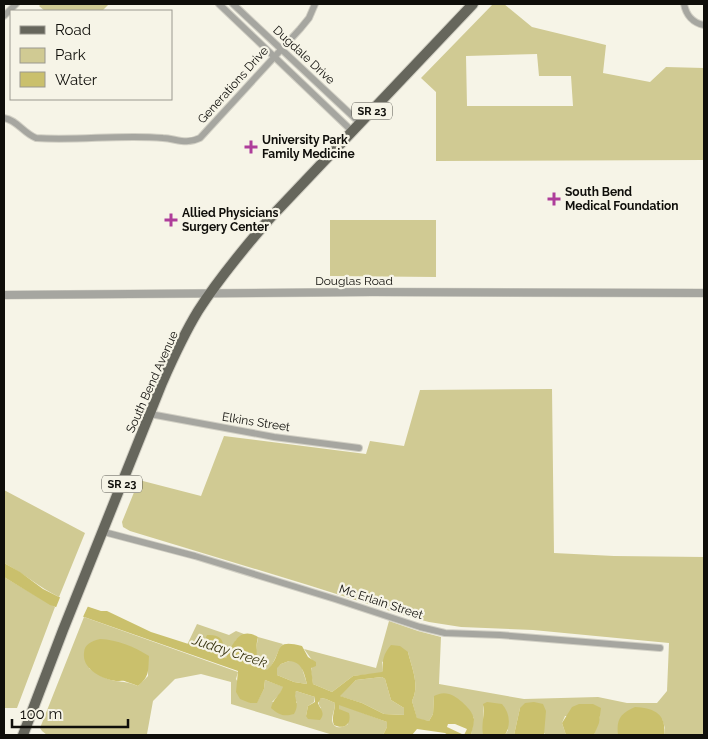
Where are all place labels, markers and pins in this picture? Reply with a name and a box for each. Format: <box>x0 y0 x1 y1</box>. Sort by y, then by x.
place label: University Park Family Medicine <box>262 133 355 161</box>
marker: University Park Family Medicine <box>244 140 258 154</box>
place label: South Bend Medical Foundation <box>565 185 679 213</box>
marker: South Bend Medical Foundation <box>547 192 561 206</box>
place label: Allied Physicians Surgery Center <box>182 206 279 234</box>
marker: Allied Physicians Surgery Center <box>164 213 178 227</box>

